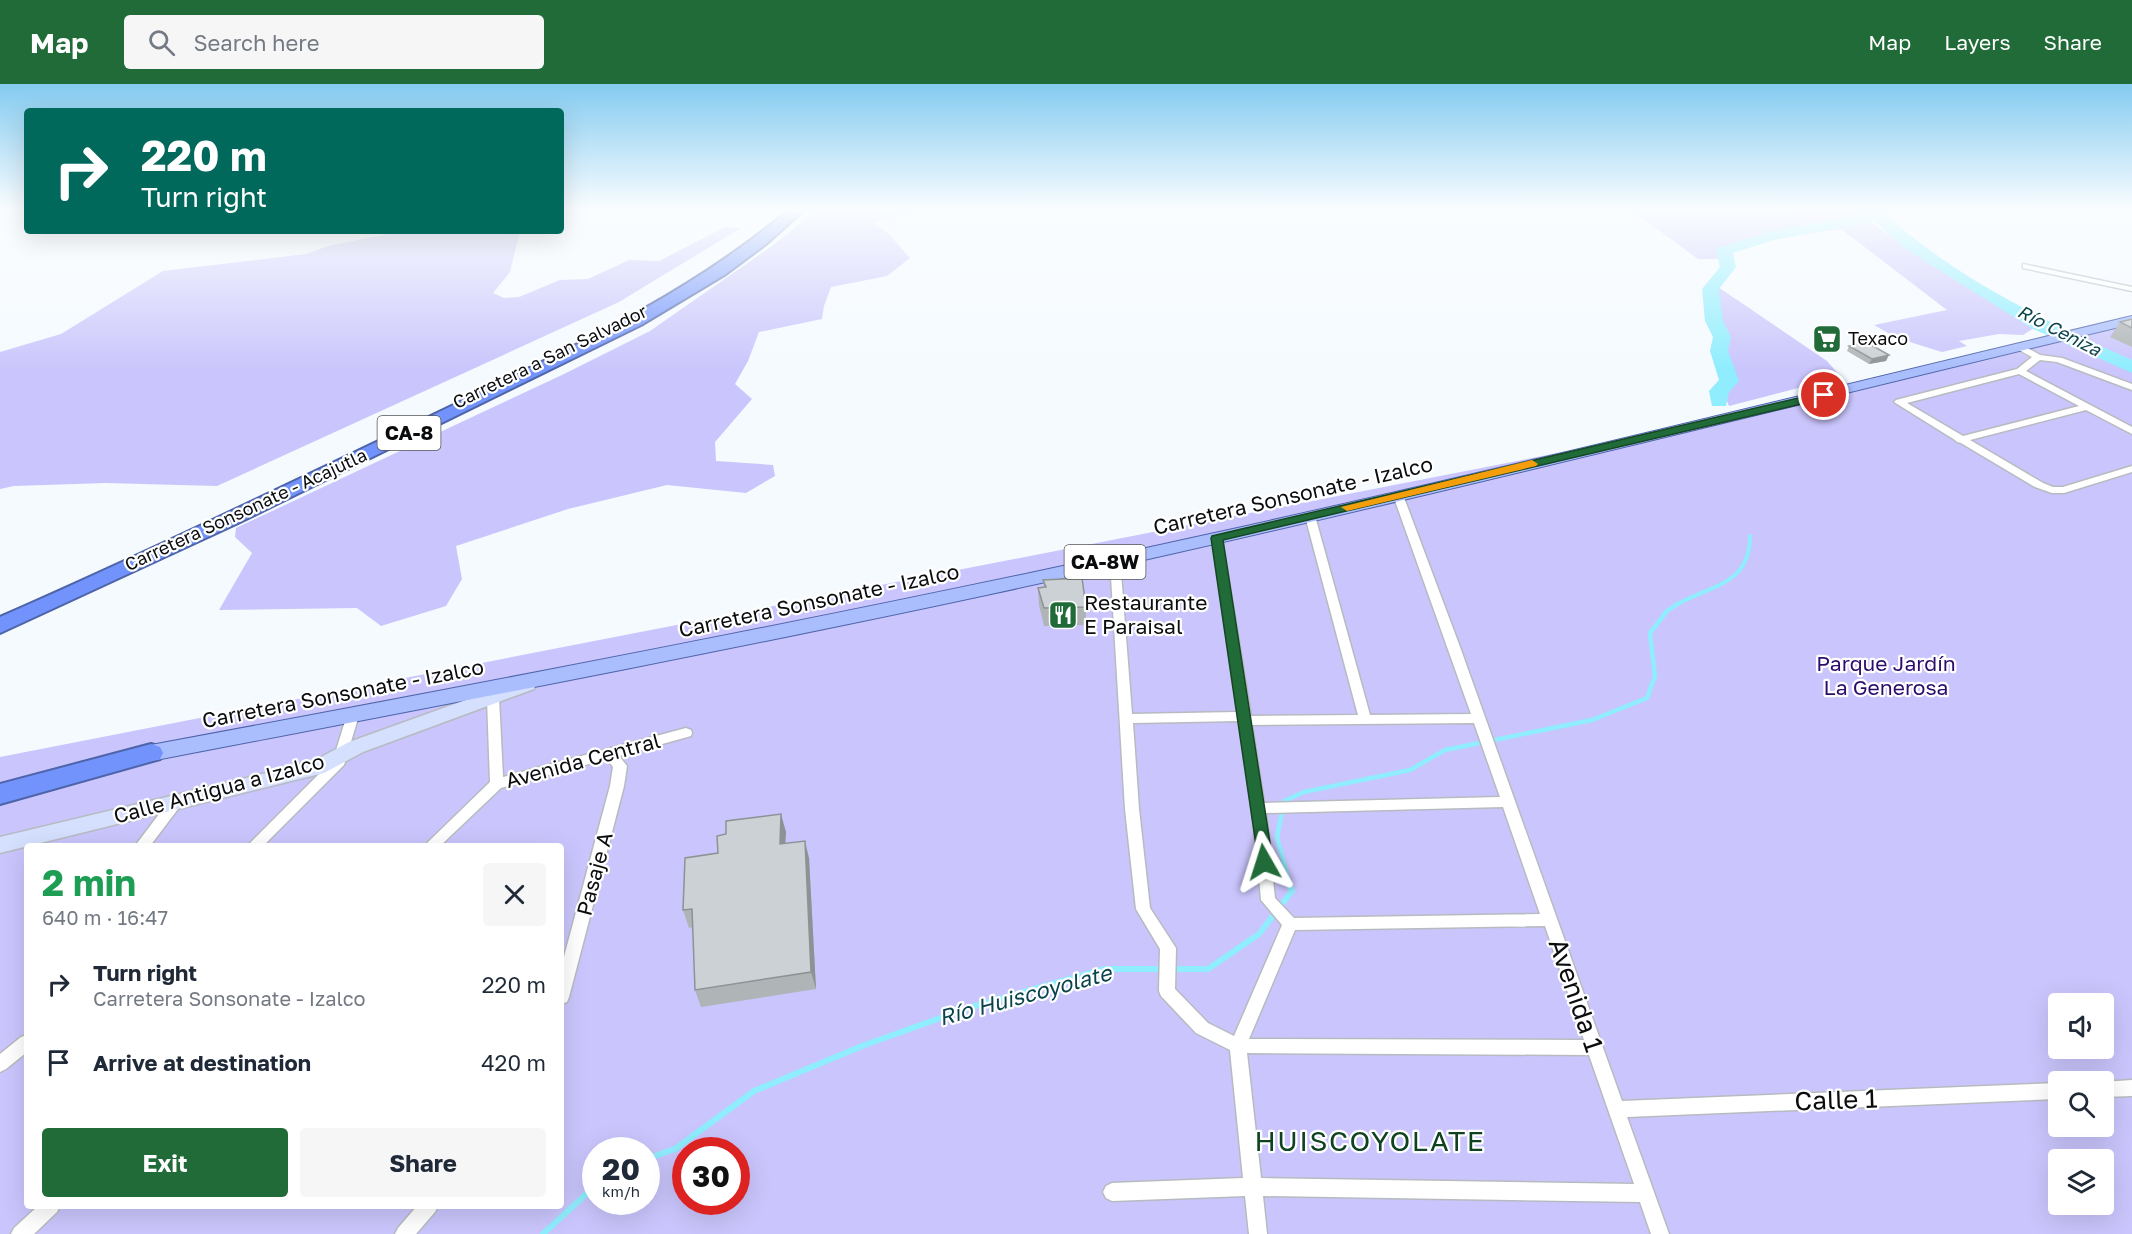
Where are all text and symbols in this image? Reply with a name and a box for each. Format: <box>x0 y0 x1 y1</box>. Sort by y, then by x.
search box <box>124 15 544 69</box>
text: Map <box>30 26 88 59</box>
icon: search <box>145 26 178 59</box>
text: Search here <box>193 29 319 56</box>
text: Map <box>1868 29 1911 55</box>
text: Layers <box>1944 29 2011 55</box>
text: Share <box>2044 29 2102 55</box>
text: 220 m <box>141 130 267 180</box>
icon: right <box>42 132 120 210</box>
text: Turn right <box>141 181 267 213</box>
street label: Carretera a San Salvador <box>449 299 650 413</box>
water label: Río Ceniza <box>2014 300 2105 361</box>
supermarket icon: Texaco <box>1811 323 1843 355</box>
place label: Texaco <box>1848 327 1908 349</box>
pin <box>1798 369 1849 420</box>
icon: arrive <box>1807 378 1840 411</box>
road number: CA-8 <box>378 416 440 450</box>
street label: Carretera Sonsonate - Acajutla <box>121 443 370 575</box>
street label: Carretera Sonsonate - Izalco <box>1150 450 1435 540</box>
road number: CA-8W <box>1064 545 1146 579</box>
street label: Carretera Sonsonate - Izalco <box>676 558 961 642</box>
place label: Restaurante E Paraisal <box>1084 589 1207 639</box>
restaurant icon: Restaurante E Paraisal <box>1047 599 1079 631</box>
park label: Parque Jardín La Generosa <box>1816 650 1956 700</box>
street label: Carretera Sonsonate - Izalco <box>200 653 486 733</box>
street label: Avenida Central <box>503 727 663 793</box>
street label: Calle Antigua a Izalco <box>110 747 327 829</box>
street label: Pasaje A <box>570 829 618 918</box>
position arrow <box>1232 830 1296 894</box>
text: 2 min <box>42 861 136 904</box>
button: close <box>483 863 546 926</box>
text: 640 m · 16:47 <box>42 905 168 929</box>
street label: Avenida 1 <box>1543 934 1610 1056</box>
water label: Río Huiscoyolate <box>936 958 1116 1031</box>
text: Turn right <box>93 959 197 986</box>
icon: right <box>42 968 75 1001</box>
text: 220 m <box>482 971 546 998</box>
text: Carretera Sonsonate - Izalco <box>93 986 366 1010</box>
map controls <box>2048 993 2114 1215</box>
button: sound <box>2048 993 2114 1059</box>
icon: arrive <box>42 1046 75 1079</box>
text: Arrive at destination <box>93 1049 311 1076</box>
text: 420 m <box>481 1049 546 1076</box>
button: search <box>2048 1071 2114 1137</box>
street label: Calle 1 <box>1794 1083 1878 1116</box>
district label: HUISCOYOLATE <box>1255 1124 1485 1157</box>
button: Exit <box>42 1128 288 1197</box>
button: Share <box>300 1128 546 1197</box>
speed limit sign: 30 <box>672 1137 750 1215</box>
button: layers <box>2048 1149 2114 1215</box>
text: 20 <box>602 1151 640 1187</box>
text: km/h <box>602 1182 640 1200</box>

